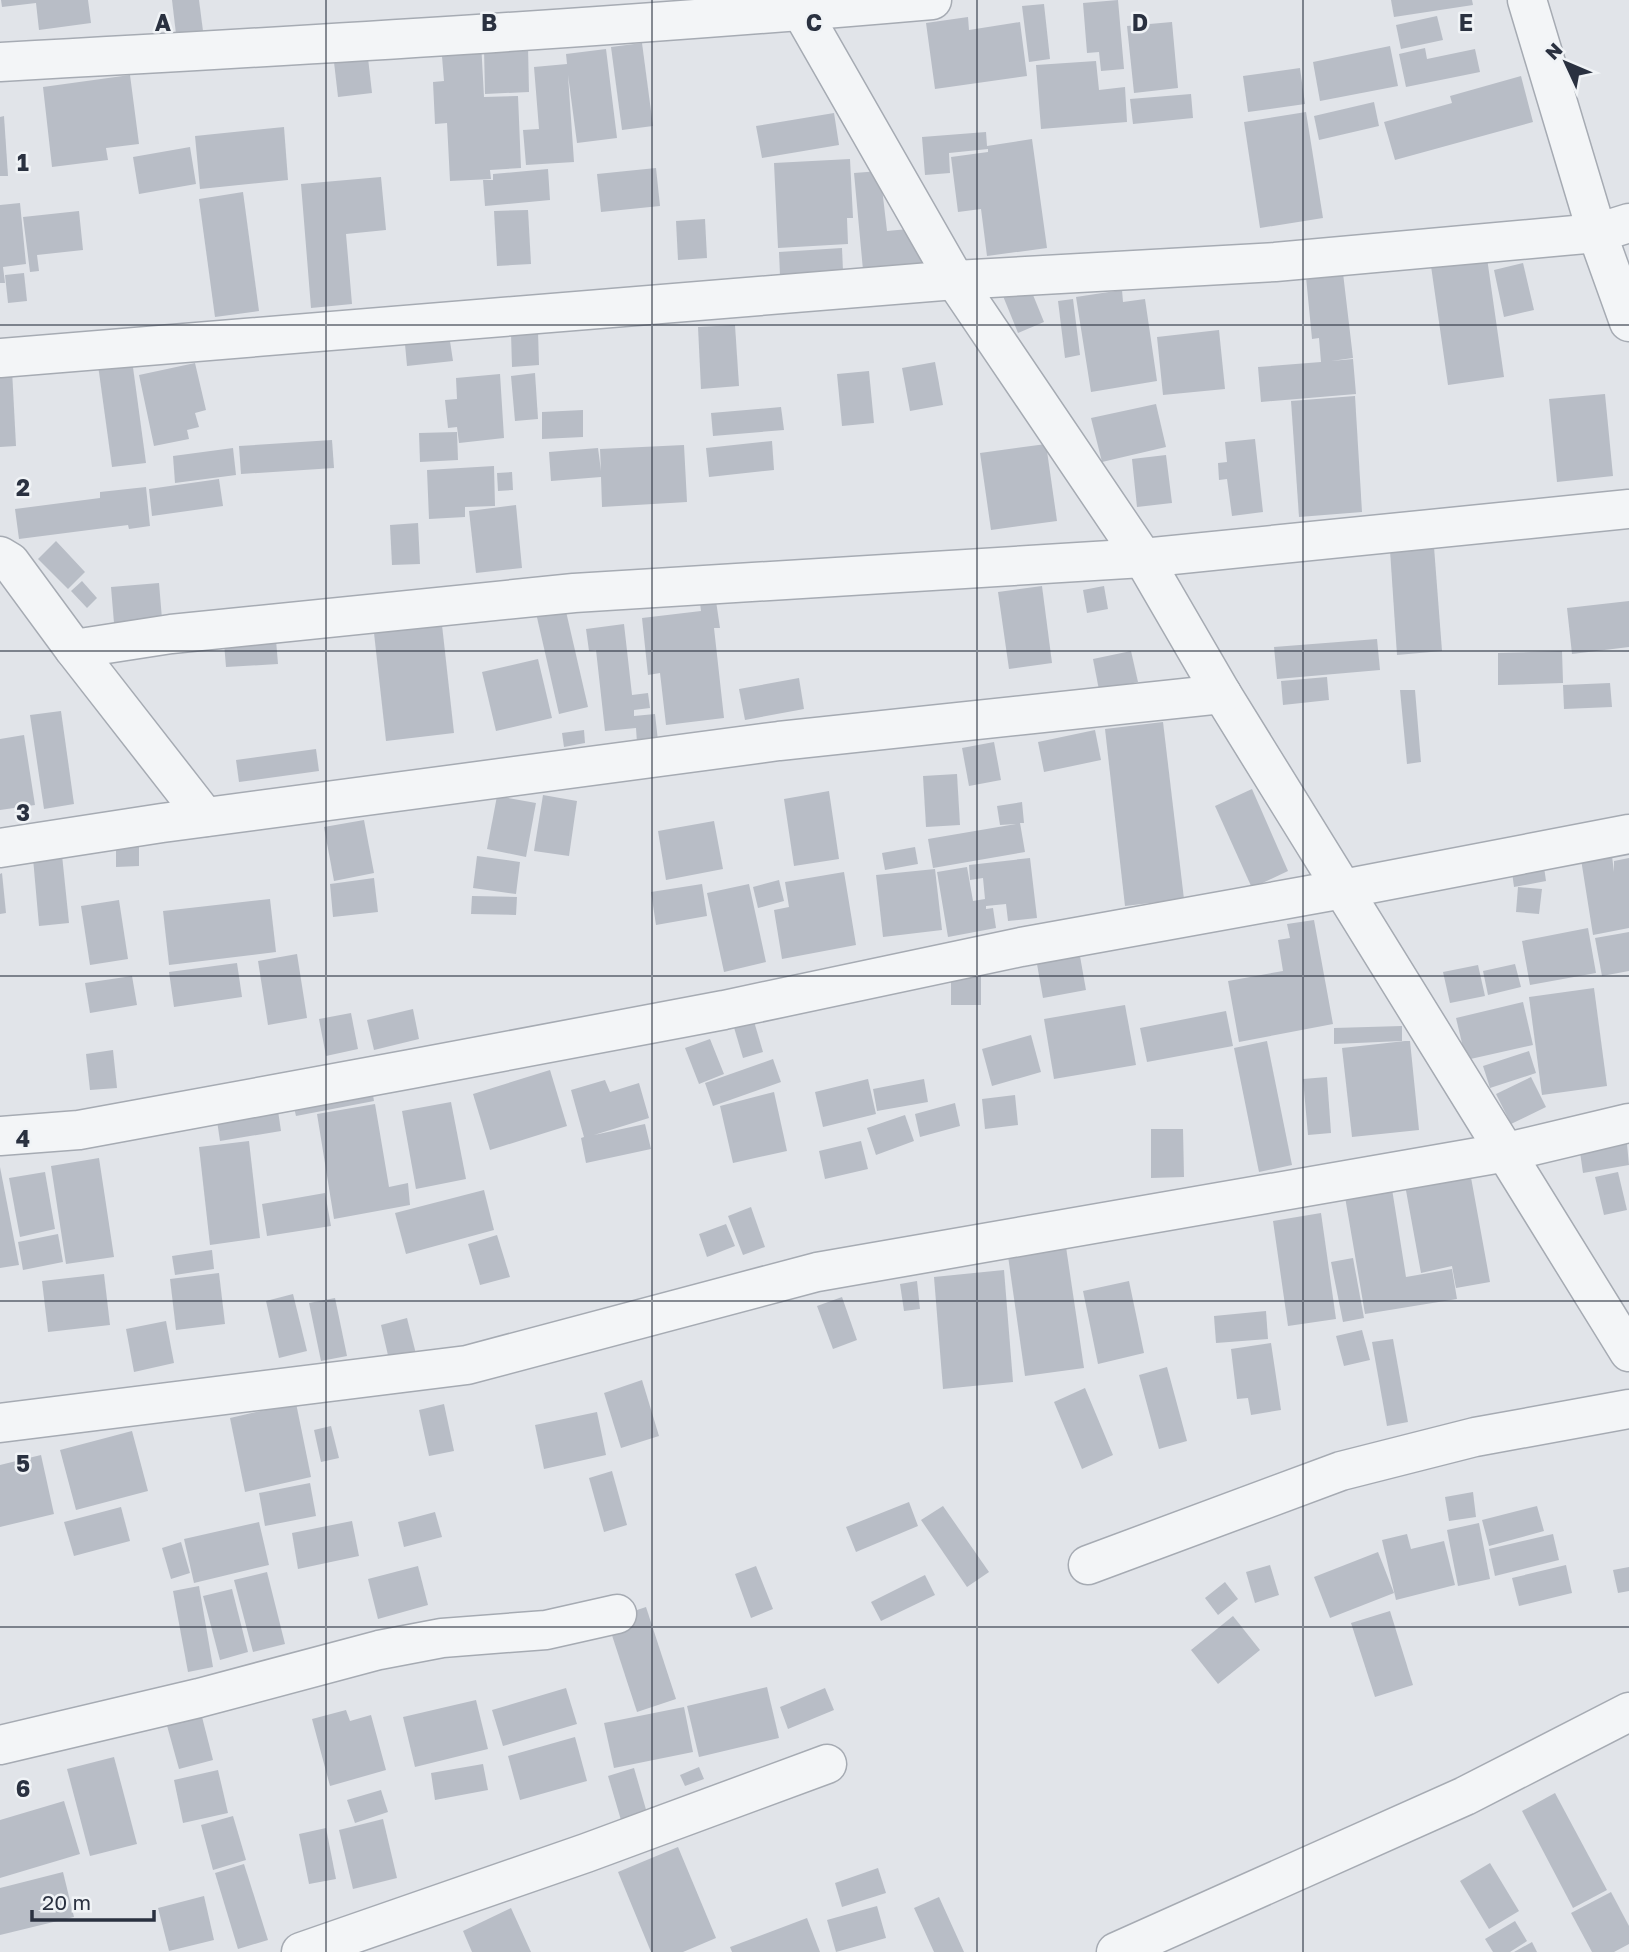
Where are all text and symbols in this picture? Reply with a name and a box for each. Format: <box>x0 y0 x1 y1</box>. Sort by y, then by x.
text: A <box>155 8 172 36</box>
text: B <box>481 8 497 36</box>
text: C <box>806 8 822 36</box>
text: D <box>1132 8 1148 36</box>
text: E <box>1459 8 1473 36</box>
north arrow <box>1531 28 1601 98</box>
text: N <box>1540 38 1567 64</box>
text: 1 <box>17 148 29 176</box>
text: 2 <box>16 473 30 501</box>
text: 3 <box>16 798 30 826</box>
text: 4 <box>16 1124 30 1152</box>
text: 5 <box>16 1449 30 1477</box>
text: 6 <box>16 1774 30 1802</box>
scale bar <box>32 1878 154 1922</box>
text: 20 m <box>42 1889 91 1915</box>

